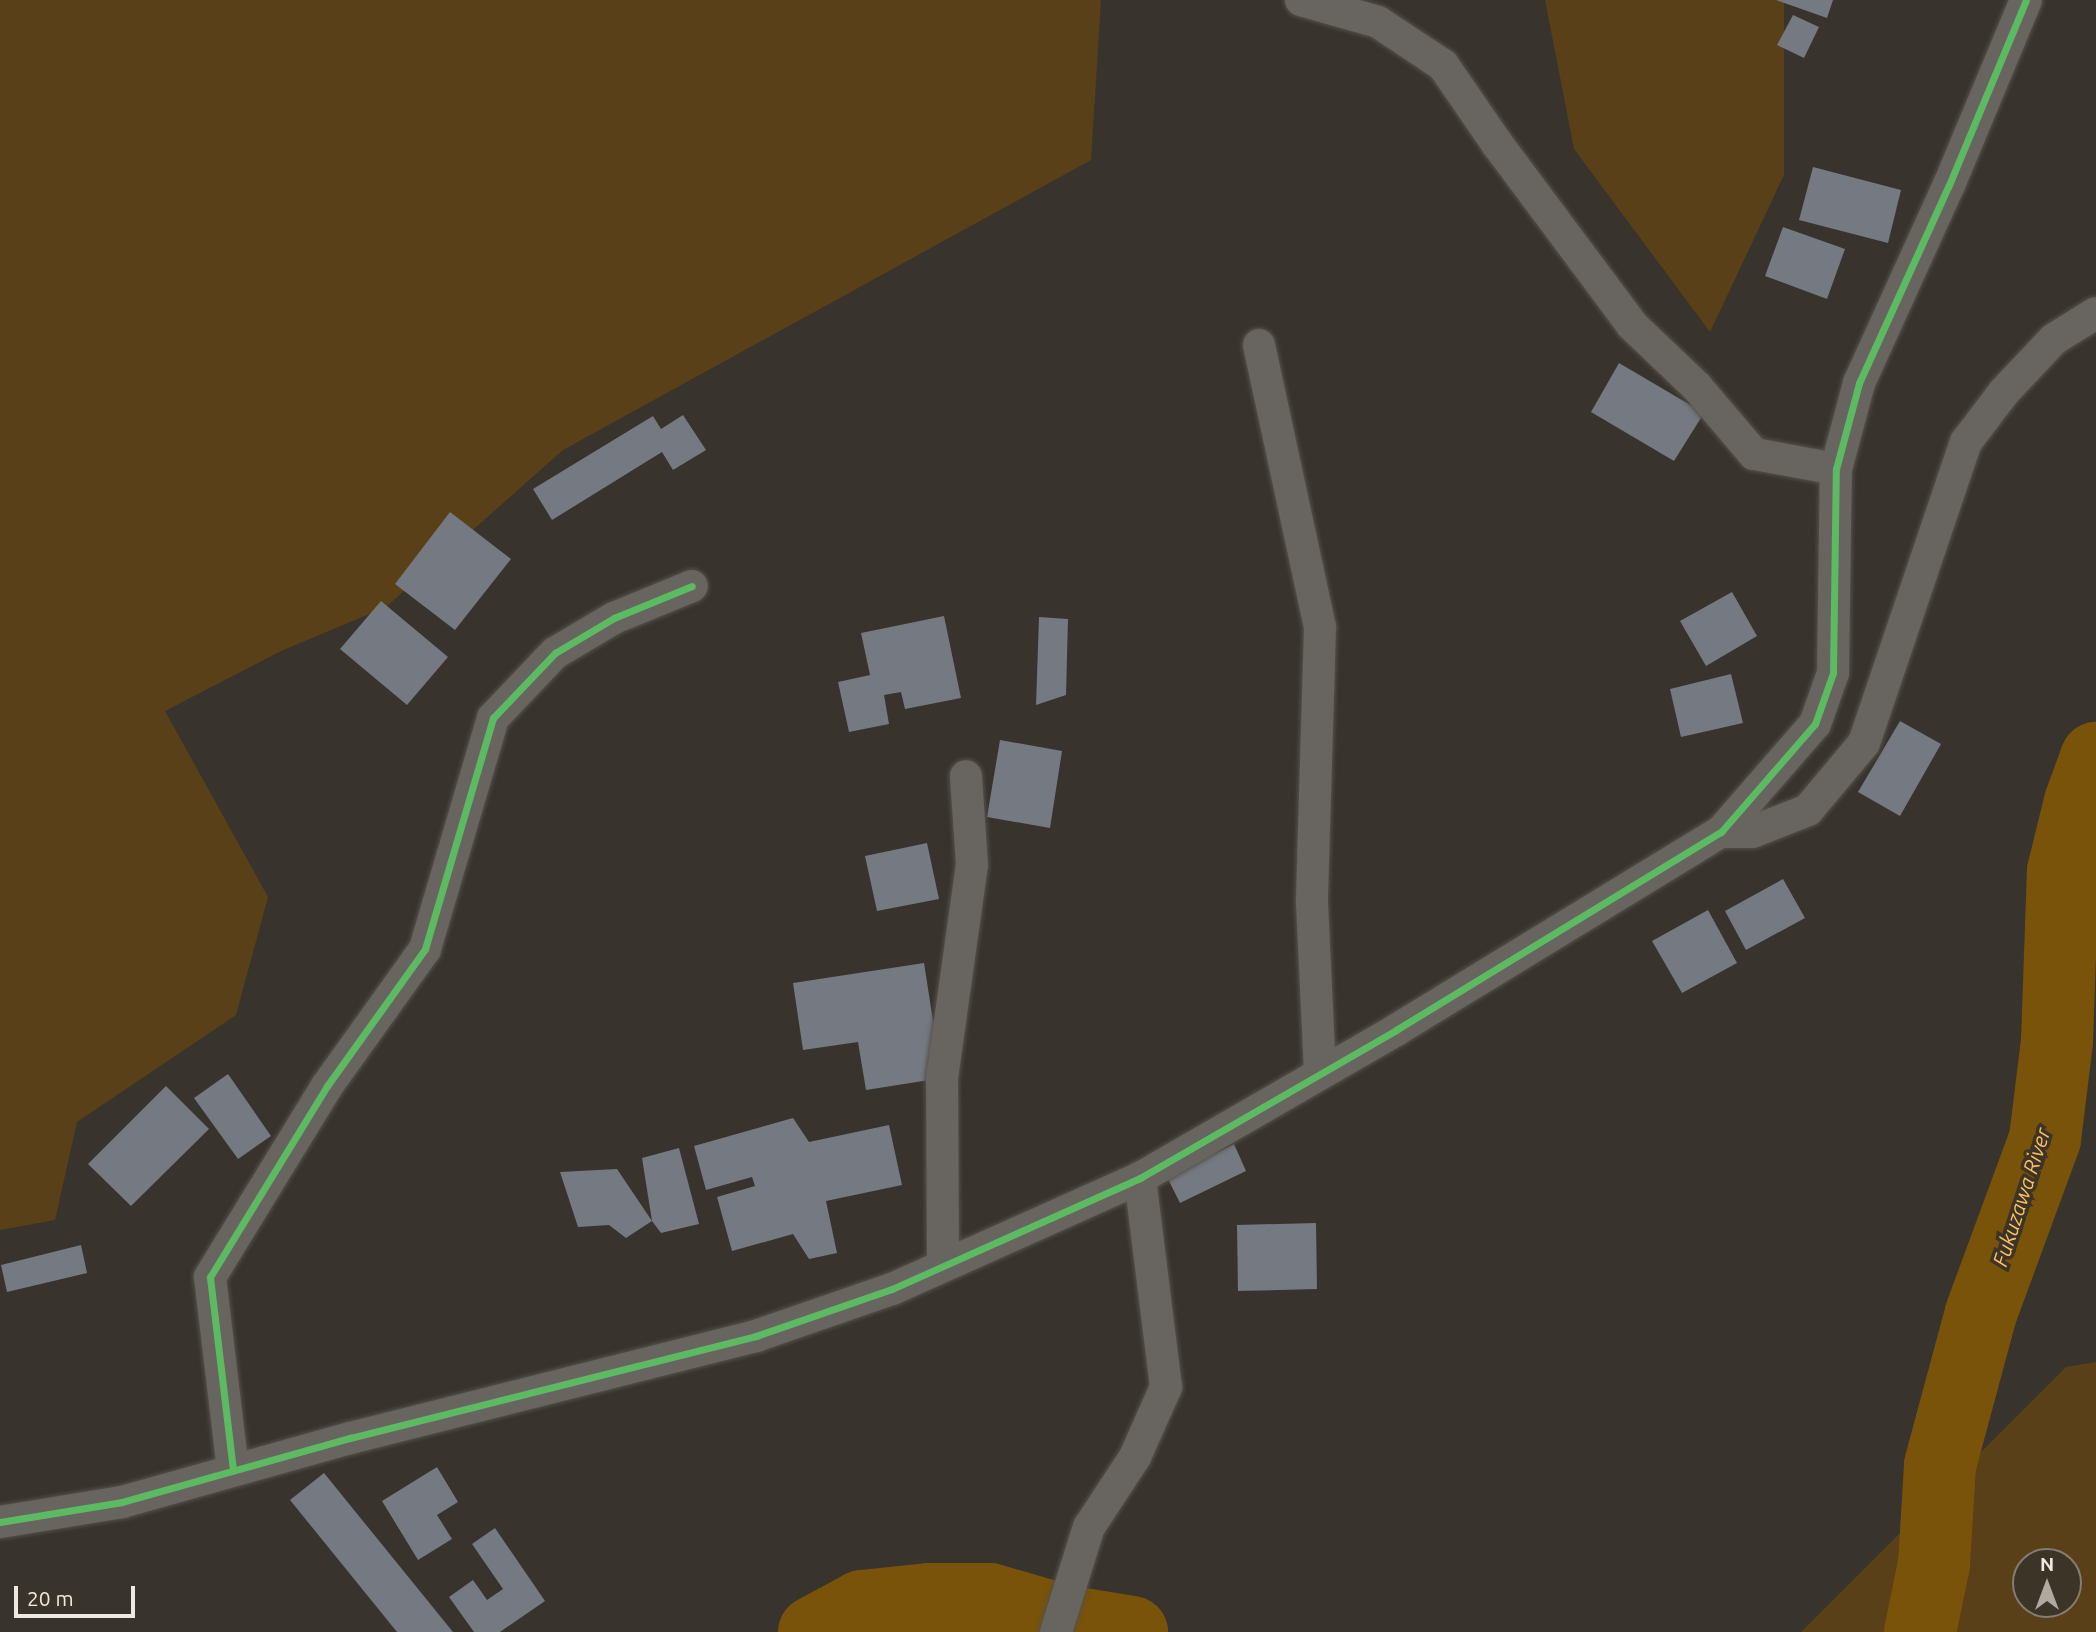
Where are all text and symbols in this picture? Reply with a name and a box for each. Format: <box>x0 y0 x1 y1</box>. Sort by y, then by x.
water label: Fukuzawa River <box>1987 1125 2055 1269</box>
north arrow <box>2012 1548 2082 1618</box>
text: N <box>2040 1553 2054 1575</box>
scale bar <box>18 1572 138 1616</box>
text: 20 m <box>27 1586 74 1610</box>

